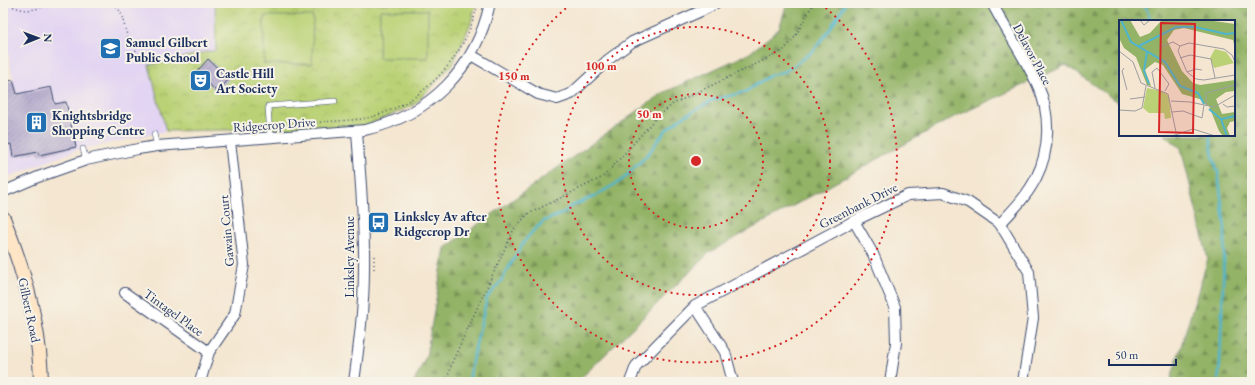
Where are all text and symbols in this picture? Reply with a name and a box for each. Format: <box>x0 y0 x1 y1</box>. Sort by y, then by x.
north arrow <box>18 18 58 58</box>
inset map <box>1119 20 1235 136</box>
street label: Delavor Place <box>1009 21 1056 88</box>
text: N <box>41 33 55 42</box>
place label: Samuel Gilbert Public School <box>126 34 208 66</box>
school or university icon: Samuel Gilbert Public School <box>98 36 124 62</box>
text: 100 m <box>585 58 617 74</box>
place label: Castle Hill Art Society <box>215 65 278 97</box>
theatre icon: Castle Hill Art Society <box>188 67 214 93</box>
text: 150 m <box>498 68 530 84</box>
text: 50 m <box>636 106 662 122</box>
place label: Knightsbridge Shopping Centre <box>52 107 145 139</box>
building icon: Knightsbridge Shopping Centre <box>24 109 50 135</box>
street label: Ridgecrop Drive <box>232 113 316 136</box>
centre of rings <box>689 154 703 168</box>
street label: Greenbank Drive <box>816 178 900 232</box>
street label: Gawain Court <box>215 194 238 268</box>
place label: Linksley Av after Ridgecrop Dr <box>394 208 487 240</box>
bus stop icon: Linksley Av after Ridgecrop Dr <box>365 210 391 236</box>
street label: Linksley Avenue <box>341 216 358 298</box>
street label: Gilbert Road <box>14 276 45 344</box>
street label: Tintagel Place <box>140 285 207 340</box>
scale bar <box>1109 341 1176 367</box>
text: 50 m <box>1115 347 1139 363</box>

